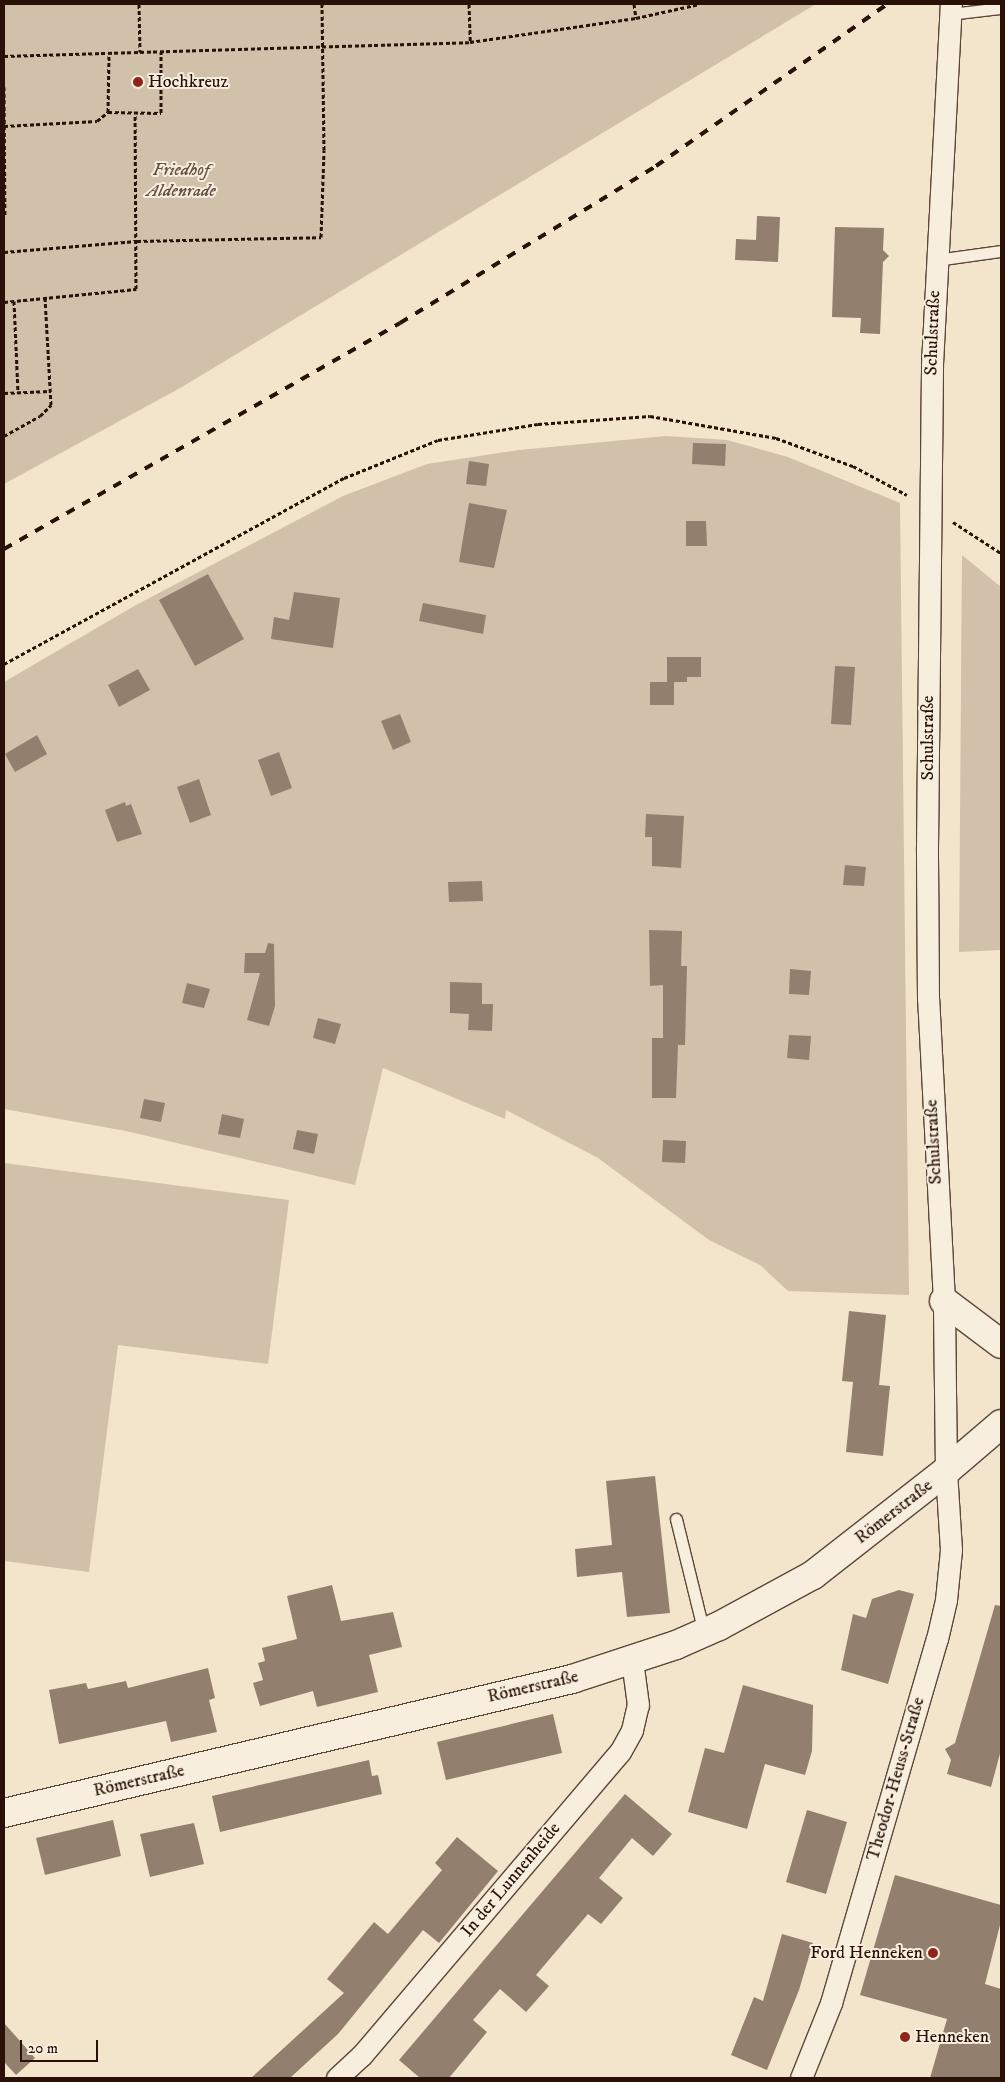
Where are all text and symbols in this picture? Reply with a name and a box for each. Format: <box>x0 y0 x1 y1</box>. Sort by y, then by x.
place label: Hochkreuz <box>148 71 228 93</box>
marker: Hochkreuz <box>132 76 144 88</box>
park label: Friedhof Aldenrade <box>146 160 216 202</box>
street label: Schulstraße <box>921 290 945 376</box>
street label: Schulstraße <box>917 695 939 781</box>
street label: Schulstraße <box>921 1099 947 1185</box>
street label: Römerstraße <box>851 1475 937 1549</box>
street label: Römerstraße <box>485 1666 581 1708</box>
street label: Theodor-Heuss-Straße <box>862 1695 930 1863</box>
street label: Römerstraße <box>91 1760 187 1802</box>
street label: In der Lunnenheide <box>457 1818 565 1942</box>
place label: Ford Henneken <box>810 1942 923 1964</box>
marker: Ford Henneken <box>927 1947 939 1959</box>
place label: Henneken <box>915 2026 989 2048</box>
scale bar <box>22 2030 100 2062</box>
marker: Henneken <box>899 2031 911 2043</box>
text: 20 m <box>28 2039 58 2058</box>

